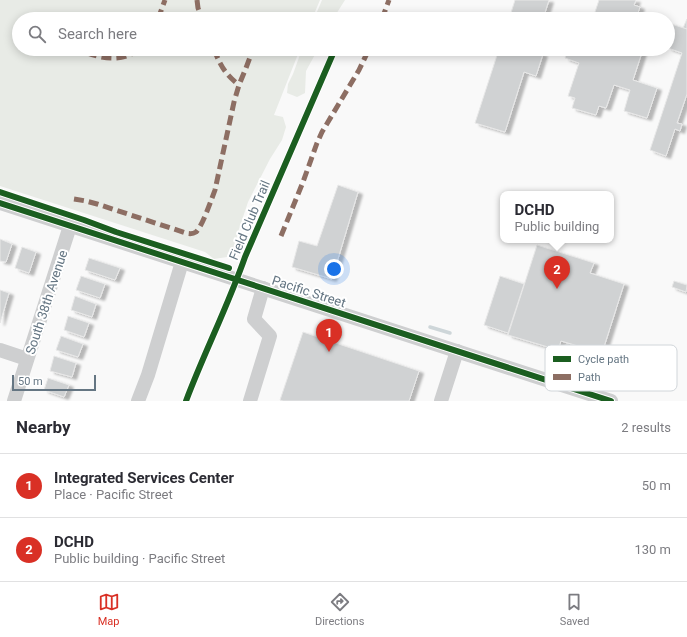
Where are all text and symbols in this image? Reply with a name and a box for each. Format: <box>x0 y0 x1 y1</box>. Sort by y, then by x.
search box <box>12 12 675 56</box>
icon: search <box>26 23 48 45</box>
text: Search here <box>58 25 137 43</box>
street label: Field Club Trail <box>226 178 273 262</box>
popup <box>500 191 614 243</box>
text: DCHD <box>515 201 555 219</box>
text: Public building <box>515 219 599 234</box>
street label: South 38th Avenue <box>23 248 70 356</box>
pin: 2 <box>544 256 570 289</box>
your location <box>324 259 344 279</box>
street label: Pacific Street <box>270 272 348 310</box>
pin: 1 <box>316 319 342 352</box>
legend <box>545 345 677 391</box>
text: Cycle path <box>578 353 629 366</box>
text: Path <box>578 371 601 384</box>
scale bar <box>12 373 96 392</box>
text: 50 m <box>18 375 43 388</box>
text: Nearby <box>16 417 71 437</box>
text: 2 results <box>621 420 671 435</box>
text: Integrated Services Center <box>54 469 234 487</box>
text: 1 <box>25 478 33 493</box>
text: 50 m <box>642 478 671 493</box>
text: Place · Pacific Street <box>54 487 173 502</box>
text: DCHD <box>54 533 94 551</box>
text: 2 <box>25 542 33 557</box>
text: 130 m <box>634 542 671 557</box>
text: Public building · Pacific Street <box>54 551 225 566</box>
tab: Map <box>98 591 120 628</box>
tab: Directions <box>315 591 364 628</box>
tab: Saved <box>560 591 589 628</box>

